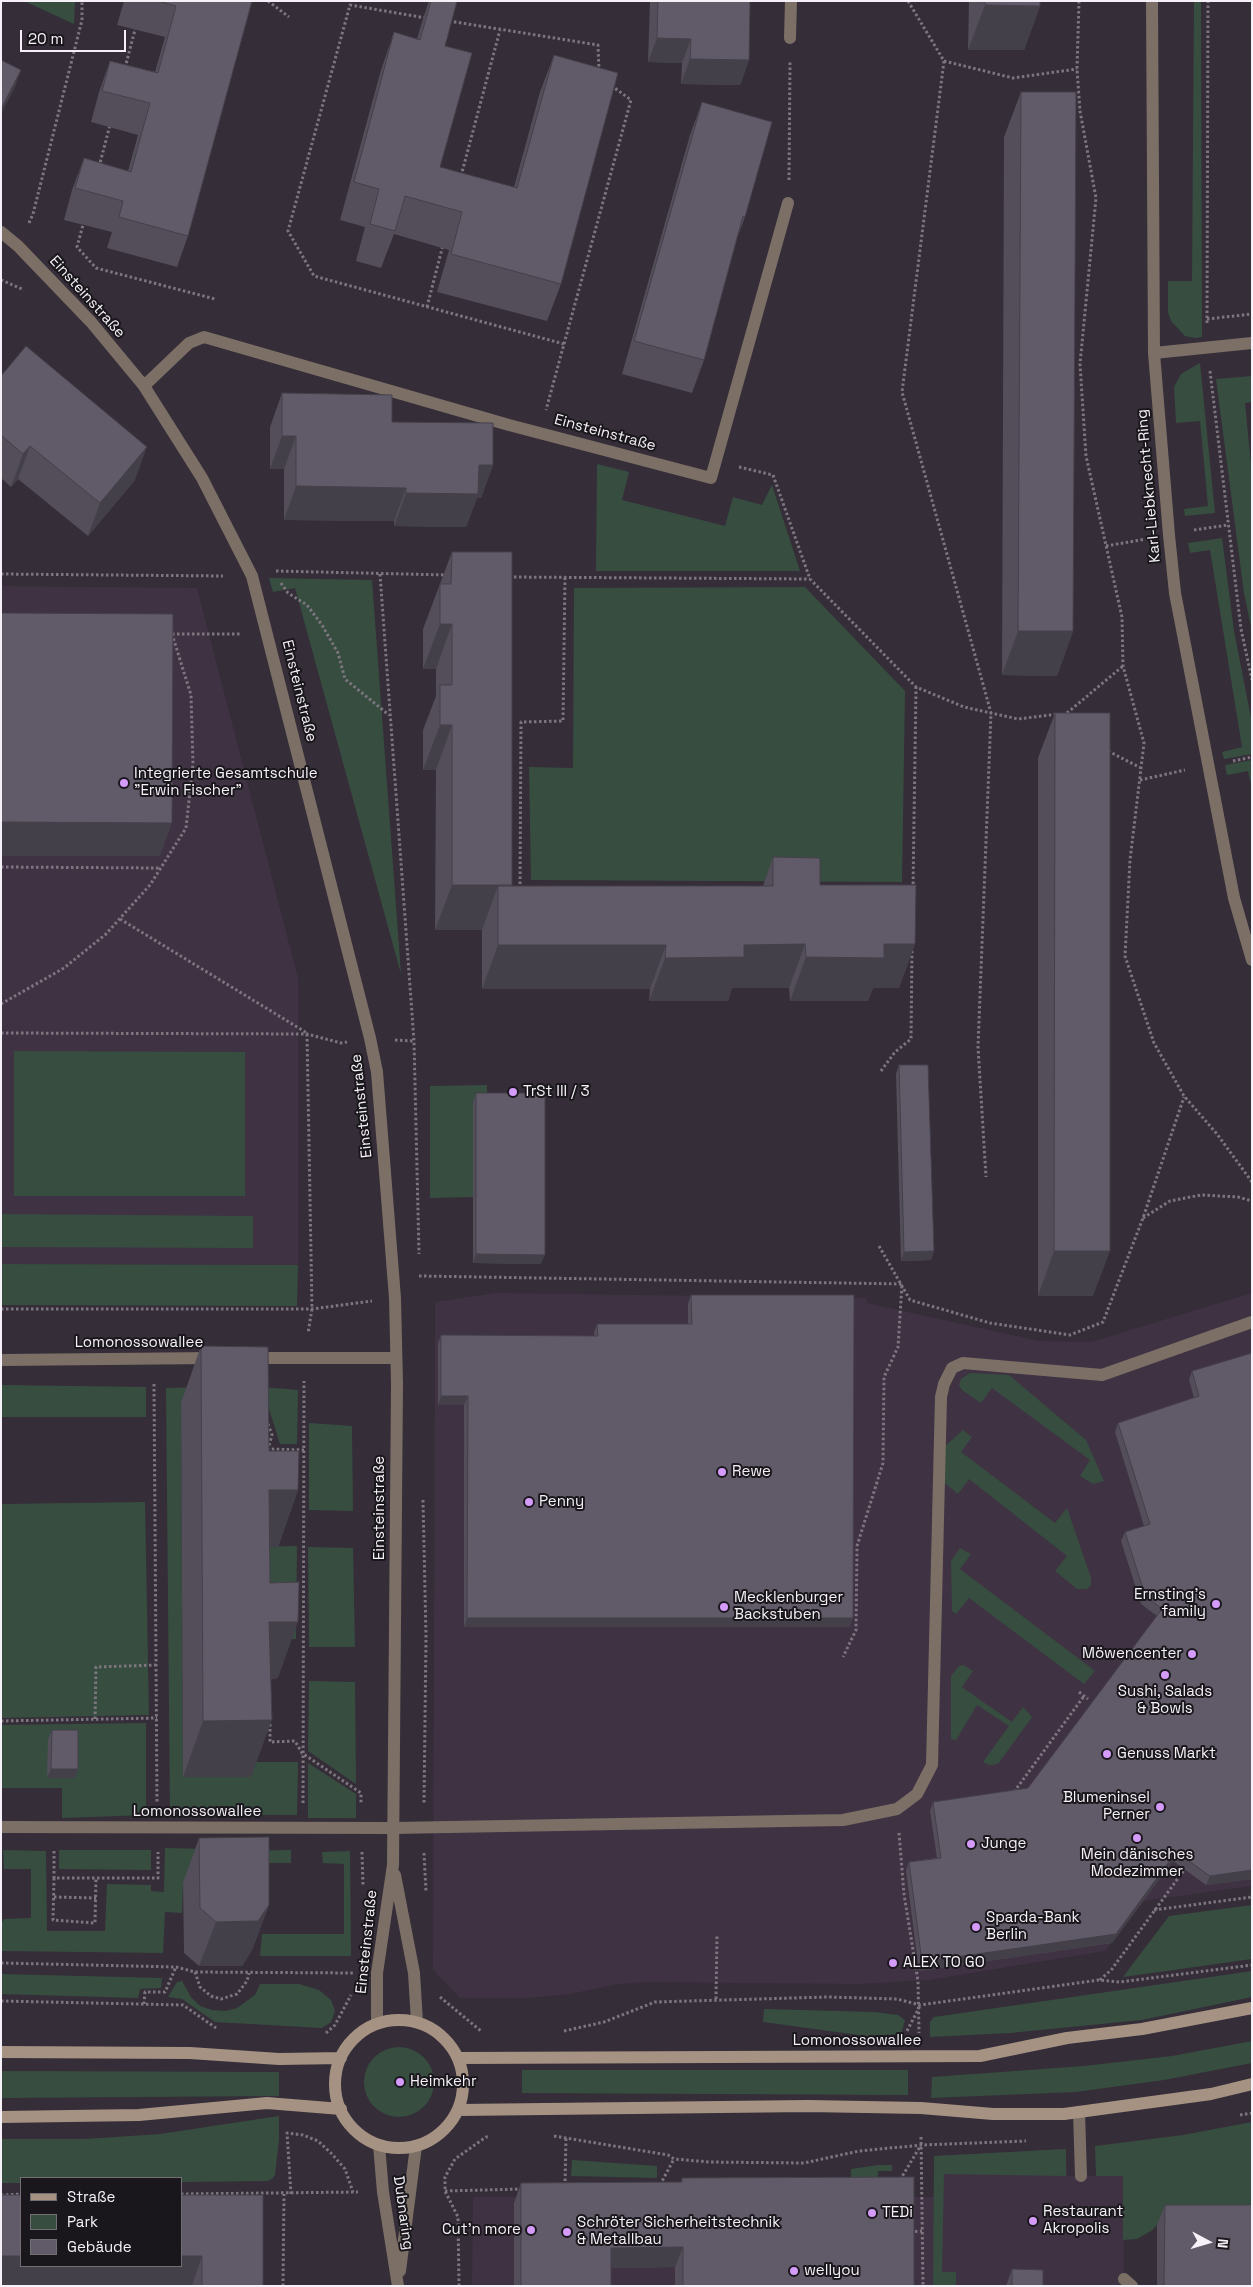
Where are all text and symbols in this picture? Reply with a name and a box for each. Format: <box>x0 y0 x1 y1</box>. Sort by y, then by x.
scale bar <box>22 20 129 52</box>
text: 20 m <box>28 29 63 48</box>
street label: Einsteinstraße <box>45 252 129 342</box>
street label: Karl-Liebknecht-Ring <box>1133 409 1165 563</box>
street label: Einsteinstraße <box>552 411 658 455</box>
street label: Einsteinstraße <box>278 638 320 744</box>
place label: Integrierte Gesamtschule "Erwin Fischer" <box>134 765 318 800</box>
marker: Integrierte Gesamtschule "Erwin Fischer" <box>118 777 130 789</box>
street label: Einsteinstraße <box>348 1053 376 1159</box>
place label: TrSt III / 3 <box>523 1083 590 1101</box>
marker: TrSt III / 3 <box>507 1086 519 1098</box>
street label: Lomonossowallee <box>75 1334 203 1352</box>
street label: Einsteinstraße <box>371 1456 389 1560</box>
place label: Rewe <box>732 1463 771 1481</box>
marker: Rewe <box>716 1466 728 1478</box>
place label: Penny <box>539 1493 584 1511</box>
marker: Penny <box>523 1496 535 1508</box>
place label: Ernsting's family <box>1134 1586 1206 1621</box>
place label: Mecklenburger Backstuben <box>734 1589 843 1624</box>
marker: Ernsting's family <box>1210 1598 1222 1610</box>
marker: Mecklenburger Backstuben <box>718 1601 730 1613</box>
place label: Möwencenter <box>1082 1645 1182 1663</box>
marker: Möwencenter <box>1186 1648 1198 1660</box>
marker: Sushi, Salads & Bowls <box>1159 1669 1171 1681</box>
place label: Sushi, Salads & Bowls <box>1118 1683 1212 1718</box>
place label: Genuss Markt <box>1117 1745 1216 1763</box>
marker: Genuss Markt <box>1101 1748 1113 1760</box>
place label: Blumeninsel Perner <box>1063 1789 1150 1824</box>
marker: Blumeninsel Perner <box>1154 1801 1166 1813</box>
street label: Lomonossowallee <box>133 1803 261 1821</box>
marker: Mein dänisches Modezimmer <box>1131 1832 1143 1844</box>
place label: Junge <box>981 1835 1026 1853</box>
marker: Junge <box>965 1838 977 1850</box>
place label: Mein dänisches Modezimmer <box>1081 1846 1193 1881</box>
street label: Einsteinstraße <box>353 1889 381 1995</box>
place label: Sparda-Bank Berlin <box>986 1909 1080 1944</box>
marker: Sparda-Bank Berlin <box>970 1921 982 1933</box>
place label: ALEX TO GO <box>903 1954 985 1972</box>
marker: ALEX TO GO <box>887 1957 899 1969</box>
street label: Lomonossowallee <box>793 2032 921 2050</box>
place label: Heimkehr <box>410 2073 477 2091</box>
marker: Heimkehr <box>394 2076 406 2088</box>
street label: Dubnaring <box>389 2175 417 2251</box>
legend <box>20 2177 182 2267</box>
text: Straße <box>67 2187 115 2206</box>
place label: Restaurant Akropolis <box>1043 2203 1123 2238</box>
place label: TEDi <box>882 2204 913 2222</box>
marker: TEDi <box>866 2207 878 2219</box>
text: Park <box>67 2212 98 2231</box>
place label: Schröter Sicherheitstechnik & Metallbau <box>577 2214 780 2249</box>
marker: Restaurant Akropolis <box>1027 2215 1039 2227</box>
north arrow <box>1183 2217 1233 2267</box>
place label: Cut'n more <box>442 2221 521 2239</box>
marker: Cut'n more <box>525 2224 537 2236</box>
marker: Schröter Sicherheitstechnik & Metallbau <box>561 2226 573 2238</box>
text: Gebäude <box>67 2237 132 2256</box>
text: N <box>1213 2238 1232 2249</box>
place label: wellyou <box>804 2262 860 2280</box>
marker: wellyou <box>788 2265 800 2277</box>

